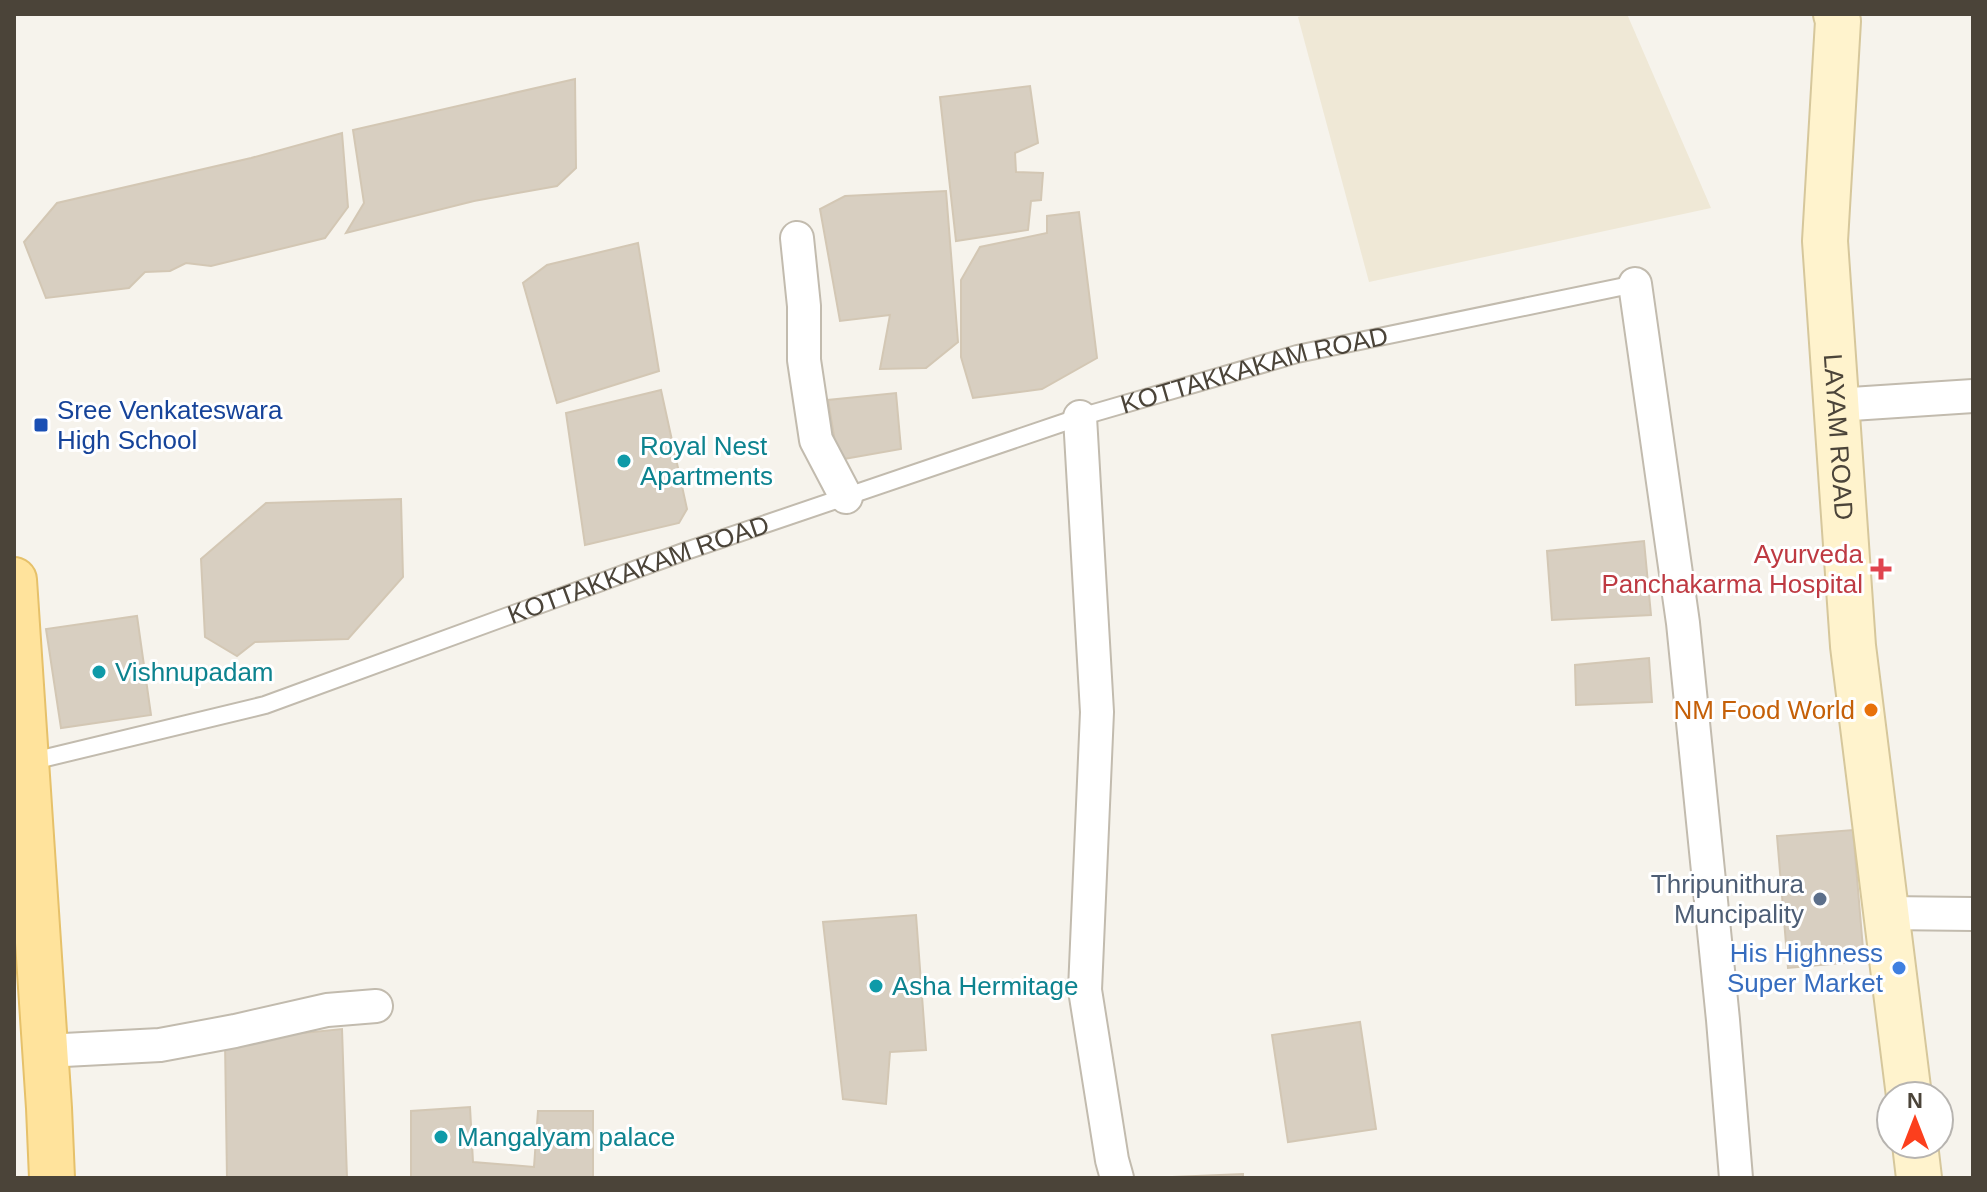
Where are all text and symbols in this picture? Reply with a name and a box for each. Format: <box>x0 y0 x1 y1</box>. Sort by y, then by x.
street label: KOTTAKKAKAM ROAD <box>1117 321 1391 419</box>
street label: LAYAM ROAD <box>1818 353 1859 521</box>
place label: Sree Venkateswara High School <box>57 395 283 455</box>
marker: Sree Venkateswara High School <box>32 416 50 434</box>
place label: Royal Nest Apartments <box>640 431 773 491</box>
marker: Royal Nest Apartments <box>615 452 633 470</box>
street label: KOTTAKKAKAM ROAD <box>504 509 773 630</box>
place label: Ayurveda Panchakarma Hospital <box>1601 539 1864 599</box>
marker: Ayurveda Panchakarma Hospital <box>1870 558 1892 580</box>
place label: Vishnupadam <box>115 657 274 687</box>
marker: Vishnupadam <box>90 663 108 681</box>
place label: NM Food World <box>1673 695 1855 725</box>
marker: NM Food World <box>1862 701 1880 719</box>
place label: Thripunithura Muncipality <box>1651 869 1805 929</box>
marker: Thripunithura Muncipality <box>1811 890 1829 908</box>
place label: His Highness Super Market <box>1727 938 1884 998</box>
marker: His Highness Super Market <box>1890 959 1908 977</box>
place label: Asha Hermitage <box>892 971 1078 1001</box>
marker: Asha Hermitage <box>867 977 885 995</box>
north arrow <box>1875 1080 1955 1160</box>
text: N <box>1907 1088 1923 1113</box>
place label: Mangalyam palace <box>457 1122 675 1152</box>
marker: Mangalyam palace <box>432 1128 450 1146</box>

